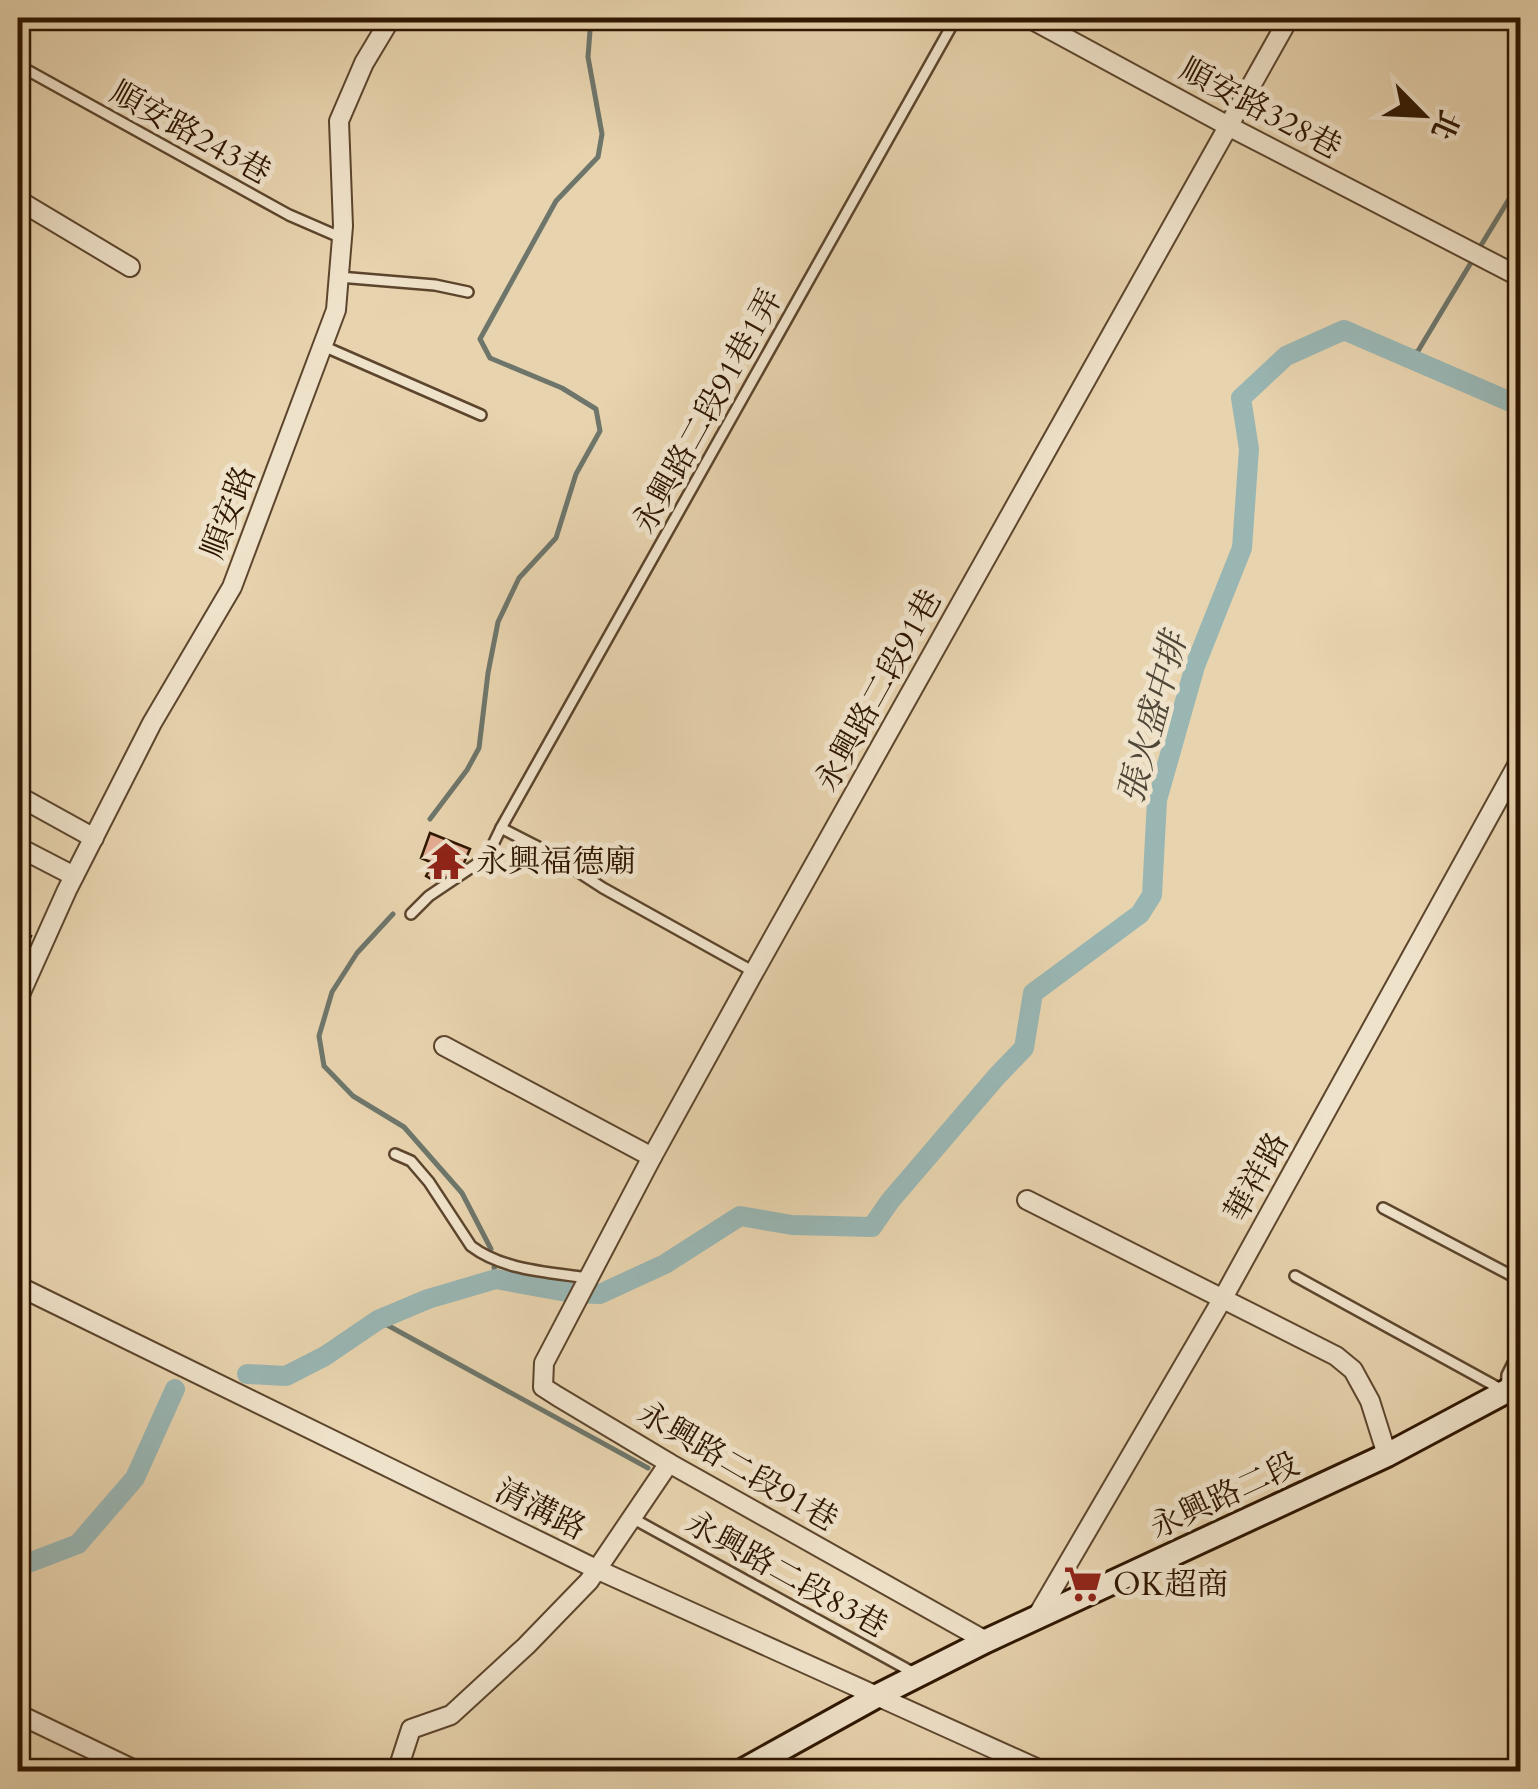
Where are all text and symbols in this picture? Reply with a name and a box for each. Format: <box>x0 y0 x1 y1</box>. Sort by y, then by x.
street label: 順安路328巷 <box>1172 48 1349 170</box>
north arrow <box>1373 65 1473 165</box>
street label: 順安路243巷 <box>102 71 279 195</box>
text: 北 <box>1422 104 1468 145</box>
street label: 永興路二段91巷1弄 <box>622 281 793 542</box>
street label: 順安路 <box>191 460 267 565</box>
street label: 永興路二段91巷 <box>805 582 953 799</box>
water label: 張火盛中排 <box>1107 623 1200 809</box>
temple icon: 永興福德廟 <box>425 840 467 882</box>
place label: 永興福德廟 <box>476 840 636 884</box>
street label: 華祥路 <box>1214 1125 1299 1230</box>
street label: 永興路二段91巷 <box>629 1392 846 1542</box>
street label: 永興路二段 <box>1143 1442 1306 1550</box>
street label: 清溝路 <box>488 1469 593 1551</box>
street label: 永興路二段83巷 <box>678 1501 895 1649</box>
supermarket icon: OK超商 <box>1062 1563 1104 1605</box>
place label: OK超商 <box>1113 1563 1228 1607</box>

